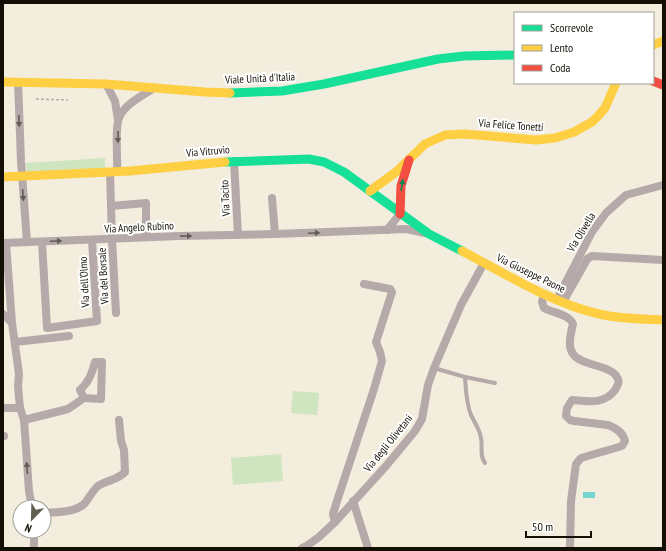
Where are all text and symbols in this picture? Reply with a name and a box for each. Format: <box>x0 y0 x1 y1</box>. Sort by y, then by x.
legend <box>514 12 654 84</box>
text: Scorrevole <box>550 20 593 35</box>
text: Lento <box>550 40 573 55</box>
text: Coda <box>550 60 571 75</box>
street label: Viale Unità d'Italia <box>224 69 295 87</box>
one-way arrow <box>16 115 22 128</box>
street label: Via Felice Tonetti <box>477 116 544 134</box>
one-way arrow <box>115 131 121 144</box>
street label: Via Vitruvio <box>185 142 231 160</box>
street label: Via Tacito <box>217 179 233 217</box>
one-way arrow <box>399 179 405 191</box>
one-way arrow <box>20 189 27 201</box>
street label: Via Olivella <box>563 210 598 255</box>
street label: Via Angelo Rubino <box>103 218 174 236</box>
one-way arrow <box>308 230 321 236</box>
one-way arrow <box>180 233 193 239</box>
one-way arrow <box>50 238 62 245</box>
street label: Via del Borsale <box>95 247 112 306</box>
street label: Via Giuseppe Paone <box>493 250 568 296</box>
street label: Via dell'Olmo <box>76 256 92 309</box>
street label: Via degli Olivetani <box>360 411 415 475</box>
one-way arrow <box>24 462 30 474</box>
north arrow <box>12 499 52 539</box>
scale bar <box>526 513 591 539</box>
text: 50 m <box>532 519 553 534</box>
text: N <box>23 521 34 536</box>

